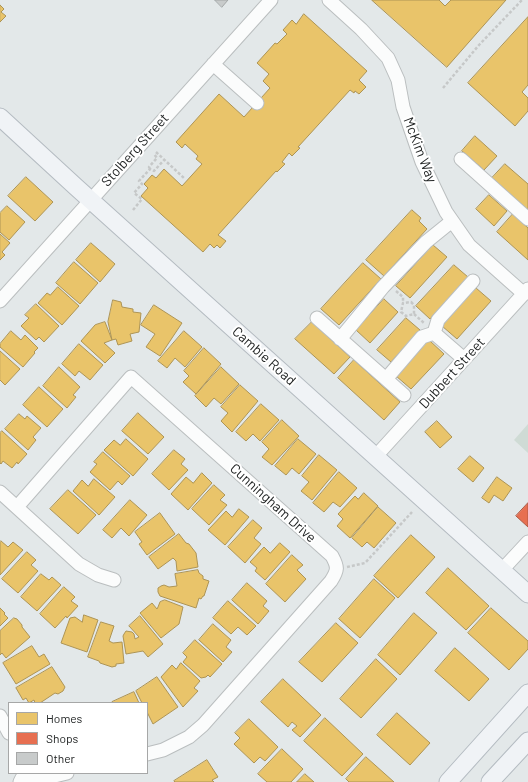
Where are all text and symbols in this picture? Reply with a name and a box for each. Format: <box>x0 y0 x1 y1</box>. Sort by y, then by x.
street label: Stolberg Street <box>98 110 172 190</box>
street label: McKim Way <box>400 115 440 185</box>
street label: Cambie Road <box>229 323 299 389</box>
street label: Dubbert Street <box>416 334 488 412</box>
street label: Cunningham Drive <box>227 460 319 546</box>
legend <box>8 702 148 774</box>
text: Homes <box>46 711 82 725</box>
text: Shops <box>46 731 78 745</box>
text: Other <box>46 751 75 765</box>

